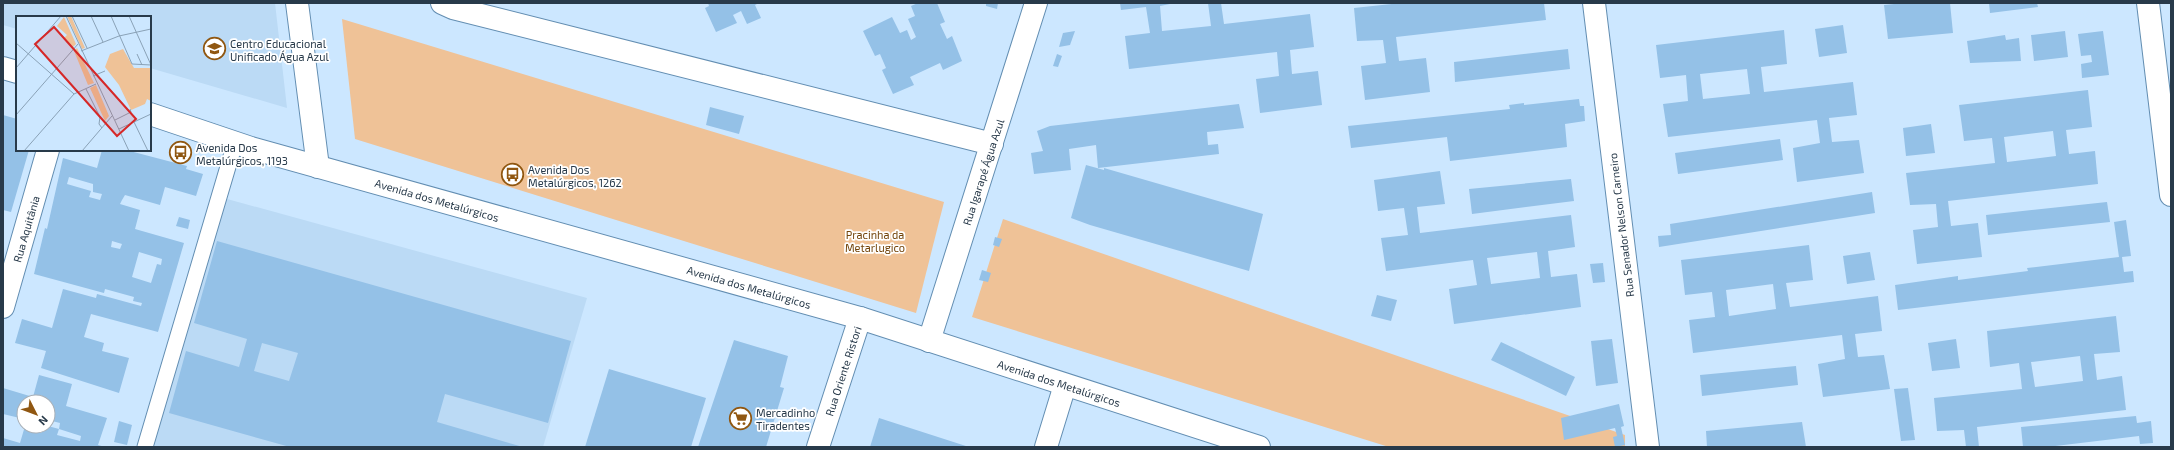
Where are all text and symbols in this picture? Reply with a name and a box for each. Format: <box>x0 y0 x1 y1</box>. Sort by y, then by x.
inset map <box>16 16 151 151</box>
school or university icon: Centro Educacional Unificado Água Azul <box>202 36 228 62</box>
place label: Centro Educacional Unificado Água Azul <box>230 37 329 63</box>
street label: Rua Igarapé Água Azul <box>960 117 1007 227</box>
bus stop icon: Avenida Dos Metalúrgicos, 1193 <box>168 140 194 166</box>
place label: Avenida Dos Metalúrgicos, 1193 <box>196 141 288 167</box>
street label: Rua Senador Nelson Carneiro <box>1606 152 1636 298</box>
bus stop icon: Avenida Dos Metalúrgicos, 1262 <box>499 162 525 188</box>
place label: Avenida Dos Metalúrgicos, 1262 <box>528 163 622 189</box>
street label: Avenida dos Metalúrgicos <box>373 176 501 224</box>
street label: Rua Aquitânia <box>10 194 42 264</box>
park label: Pracinha da Metarlugico <box>845 228 905 254</box>
street label: Avenida dos Metalúrgicos <box>685 263 813 311</box>
street label: Rua Oriente Ristori <box>822 324 864 418</box>
street label: Avenida dos Metalúrgicos <box>996 357 1122 409</box>
north arrow <box>16 394 56 434</box>
supermarket icon: Mercadinho Tiradentes <box>728 405 754 431</box>
place label: Mercadinho Tiradentes <box>756 406 815 432</box>
text: N <box>36 414 51 428</box>

